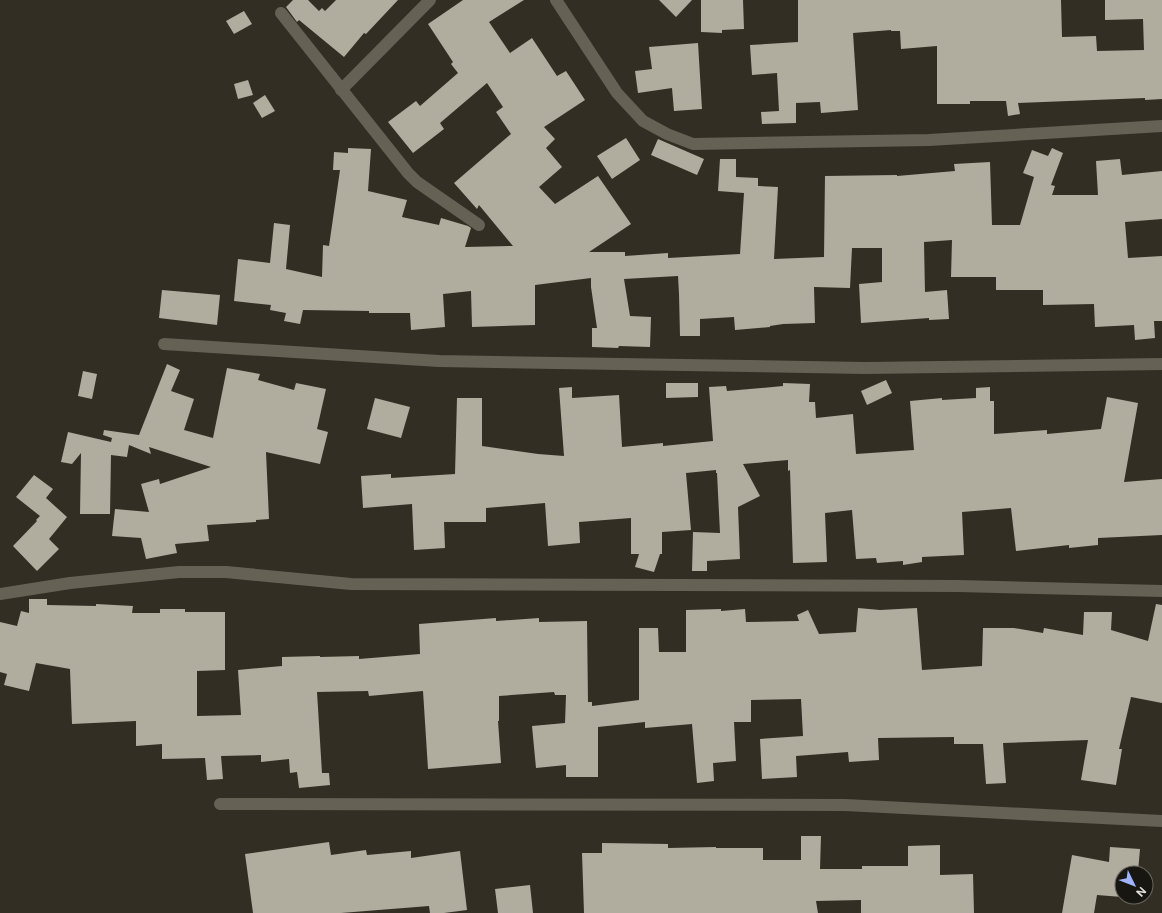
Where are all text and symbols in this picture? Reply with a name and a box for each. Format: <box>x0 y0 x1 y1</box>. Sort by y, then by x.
north arrow <box>1114 865 1154 905</box>
text: N <box>1134 885 1149 899</box>

